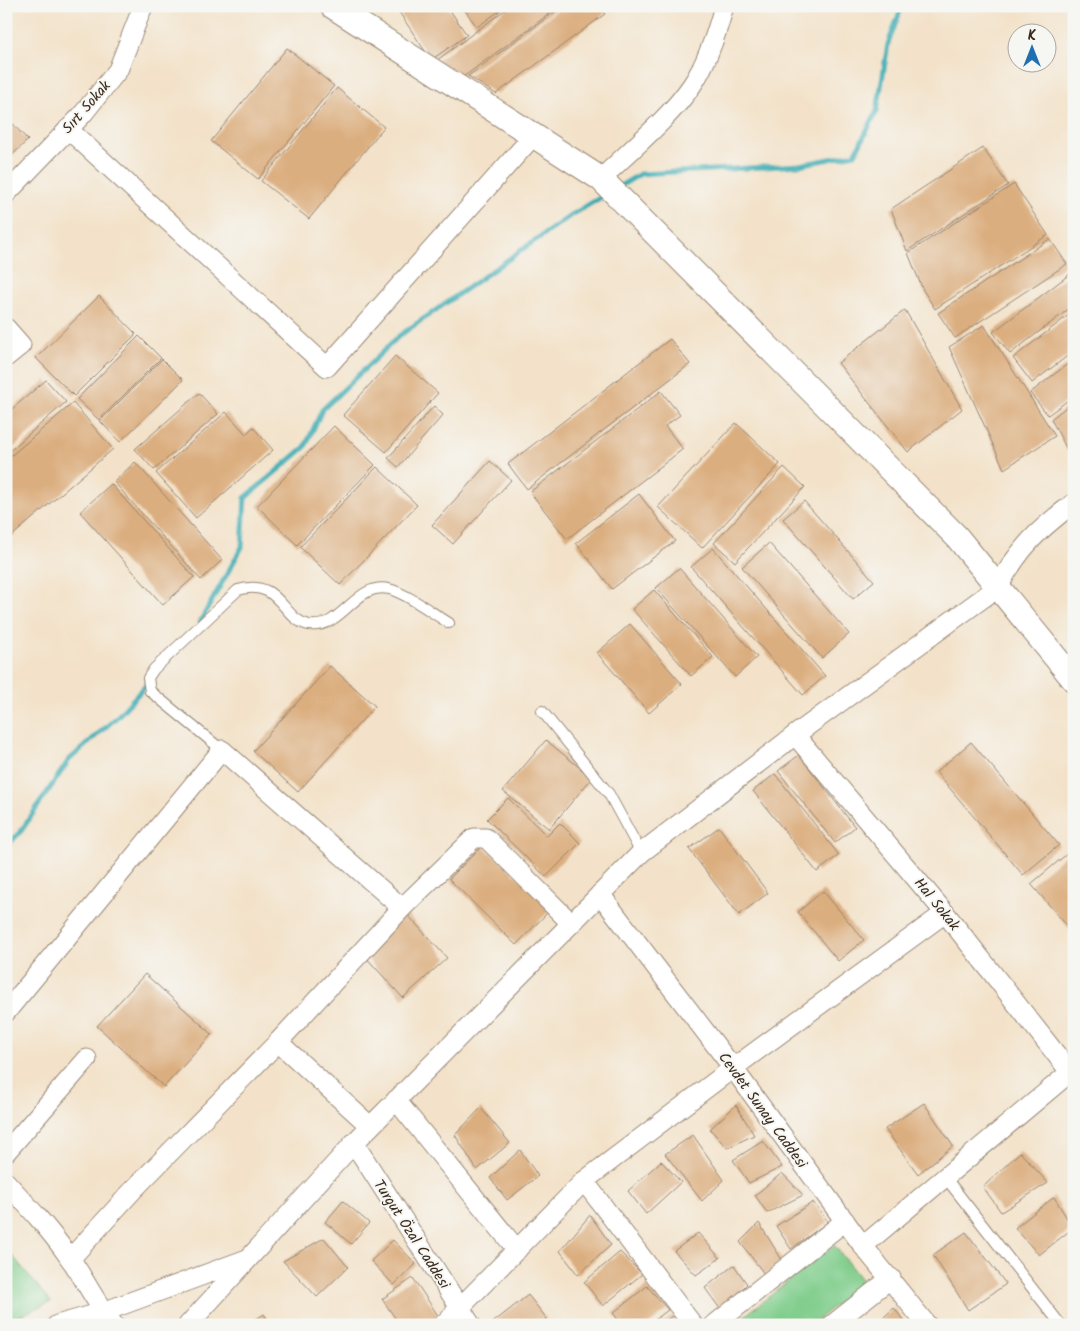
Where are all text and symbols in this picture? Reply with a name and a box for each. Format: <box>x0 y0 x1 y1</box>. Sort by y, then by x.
north arrow <box>1008 22 1058 72</box>
text: K <box>1028 25 1037 47</box>
street label: Sırt Sokak <box>57 75 118 140</box>
street label: Hal Sokak <box>907 873 966 937</box>
street label: Cevdet Sunay Caddesi <box>712 1047 814 1175</box>
street label: Turgut Özal Caddesi <box>367 1175 456 1295</box>

